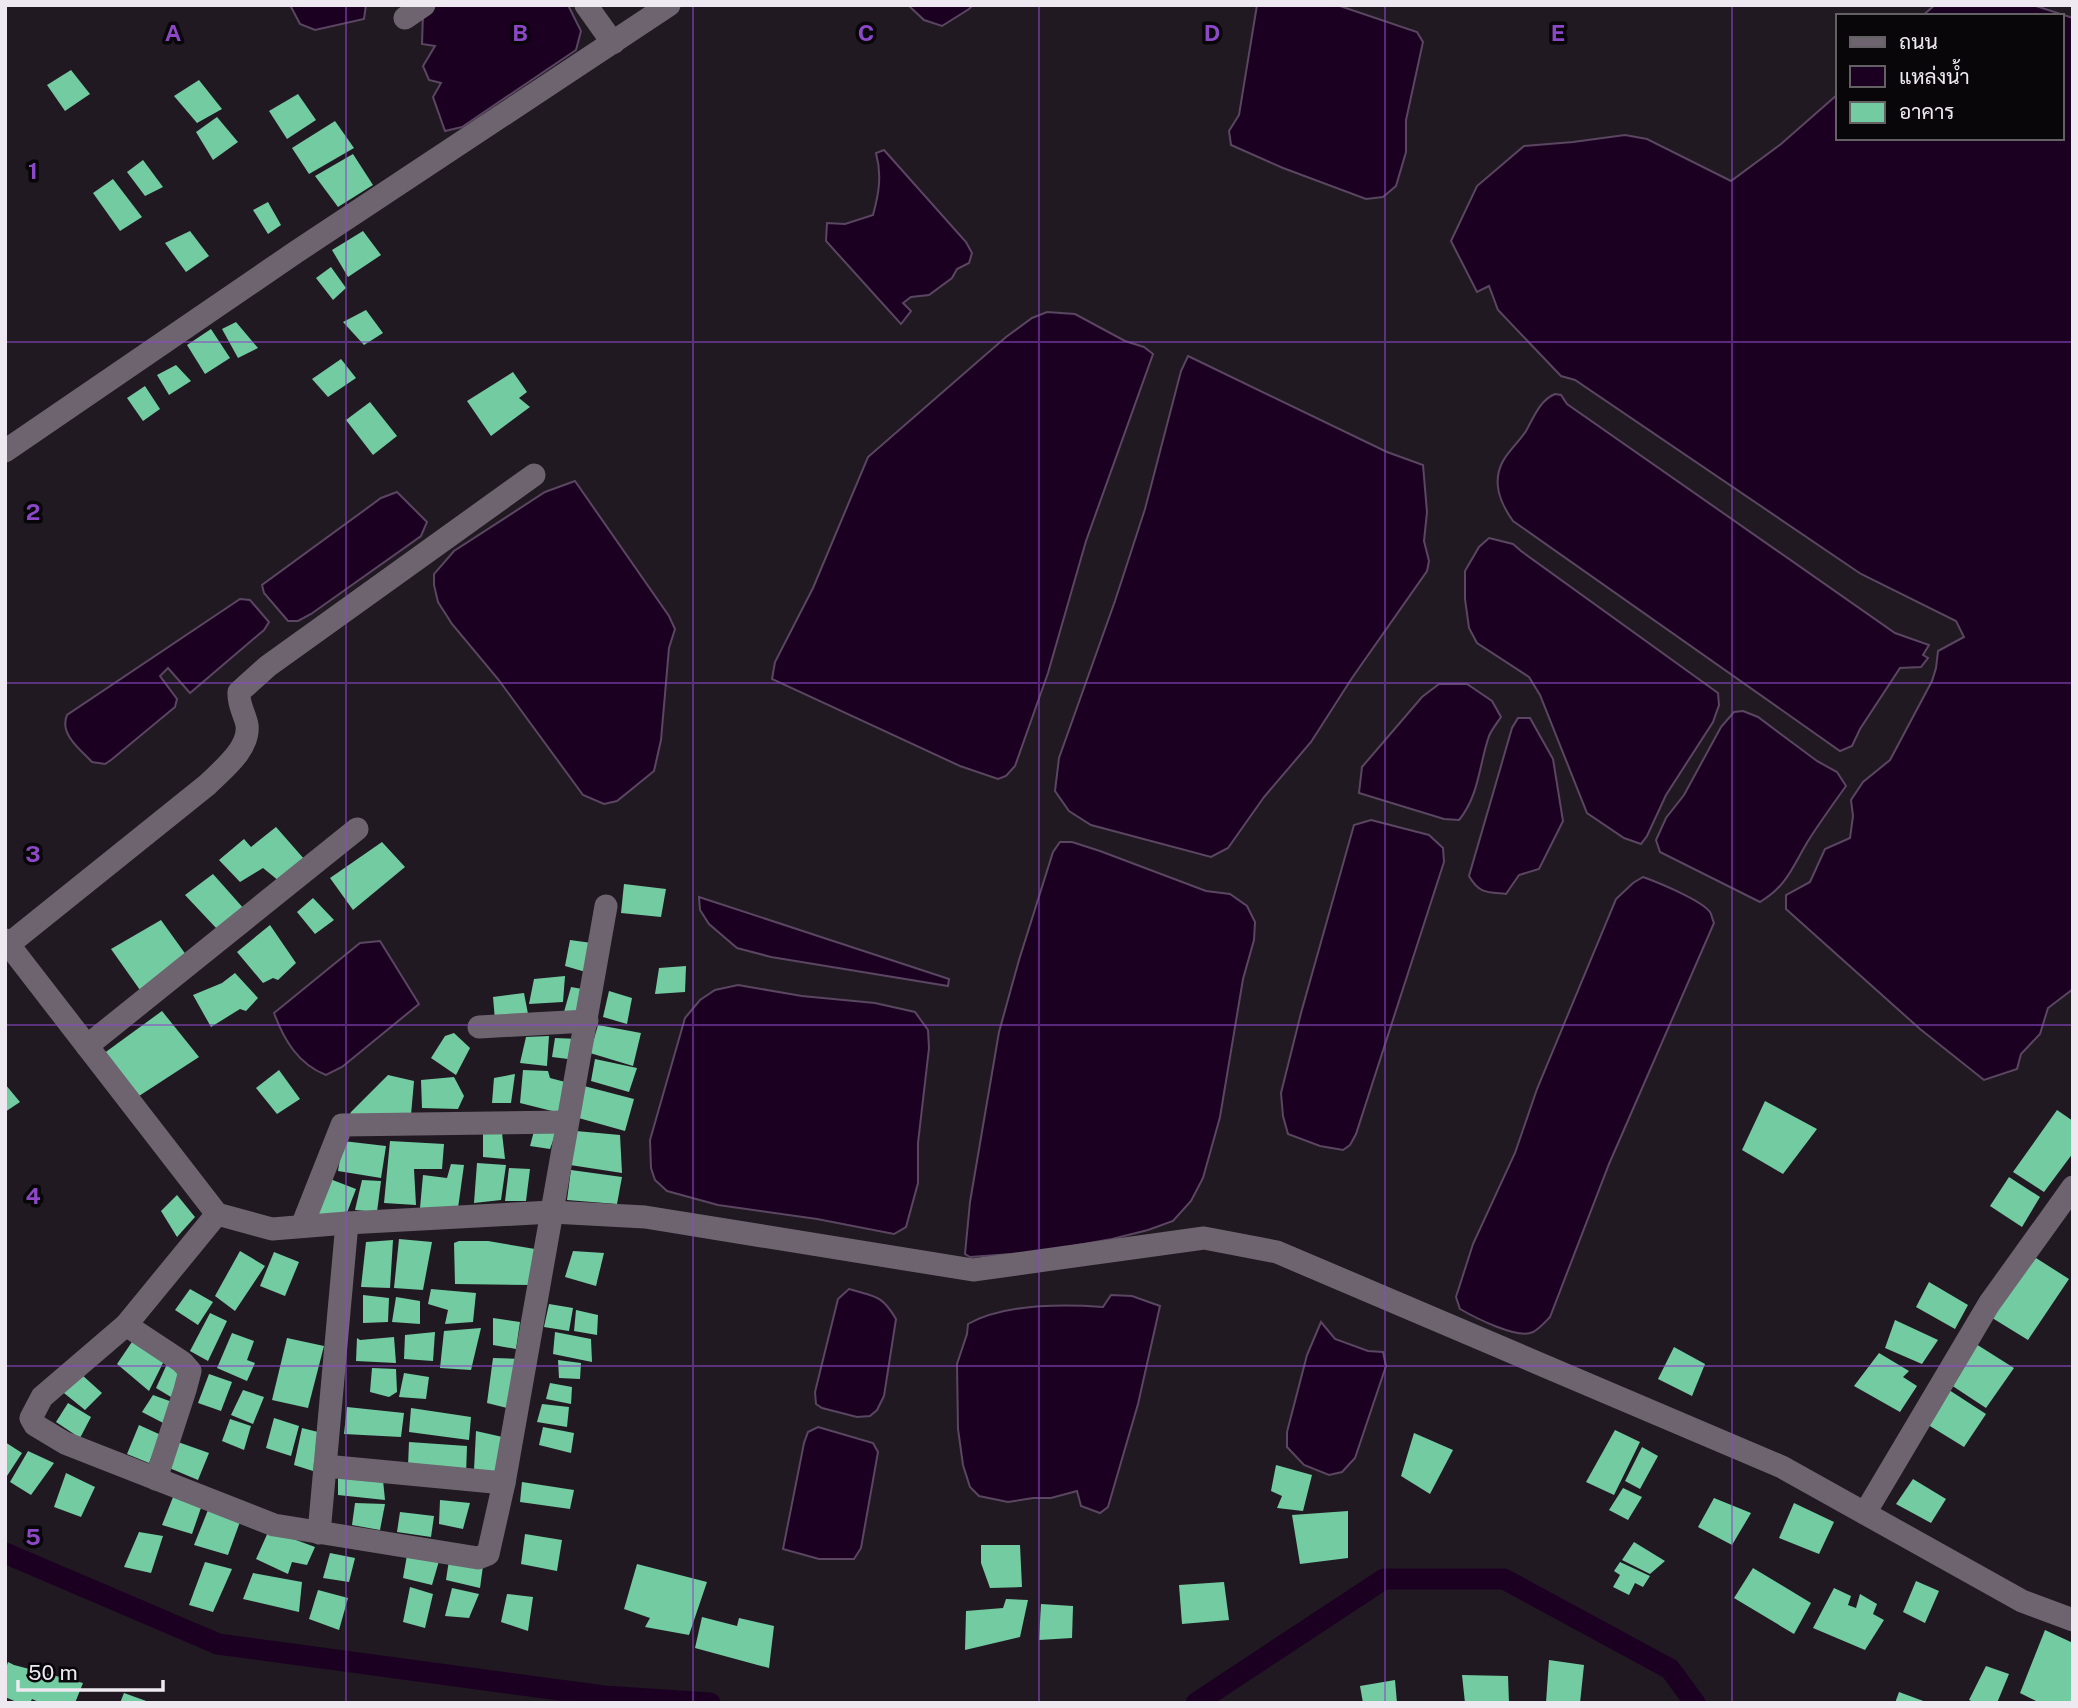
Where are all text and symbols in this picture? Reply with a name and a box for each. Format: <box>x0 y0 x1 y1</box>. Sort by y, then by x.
legend <box>1836 14 2064 140</box>
text: A <box>165 19 182 46</box>
text: B <box>512 19 528 46</box>
text: C <box>858 19 874 46</box>
text: D <box>1204 19 1220 46</box>
text: E <box>1551 19 1565 46</box>
text: ถนน <box>1899 29 1938 54</box>
text: แหล่งน้ำ <box>1899 59 1970 89</box>
text: อาคาร <box>1899 99 1955 124</box>
text: 1 <box>28 157 38 184</box>
text: 2 <box>26 498 40 525</box>
text: 3 <box>25 840 41 867</box>
text: 4 <box>25 1182 41 1209</box>
text: 5 <box>25 1523 41 1550</box>
scale bar <box>18 1648 163 1692</box>
text: 50 m <box>28 1660 78 1685</box>

